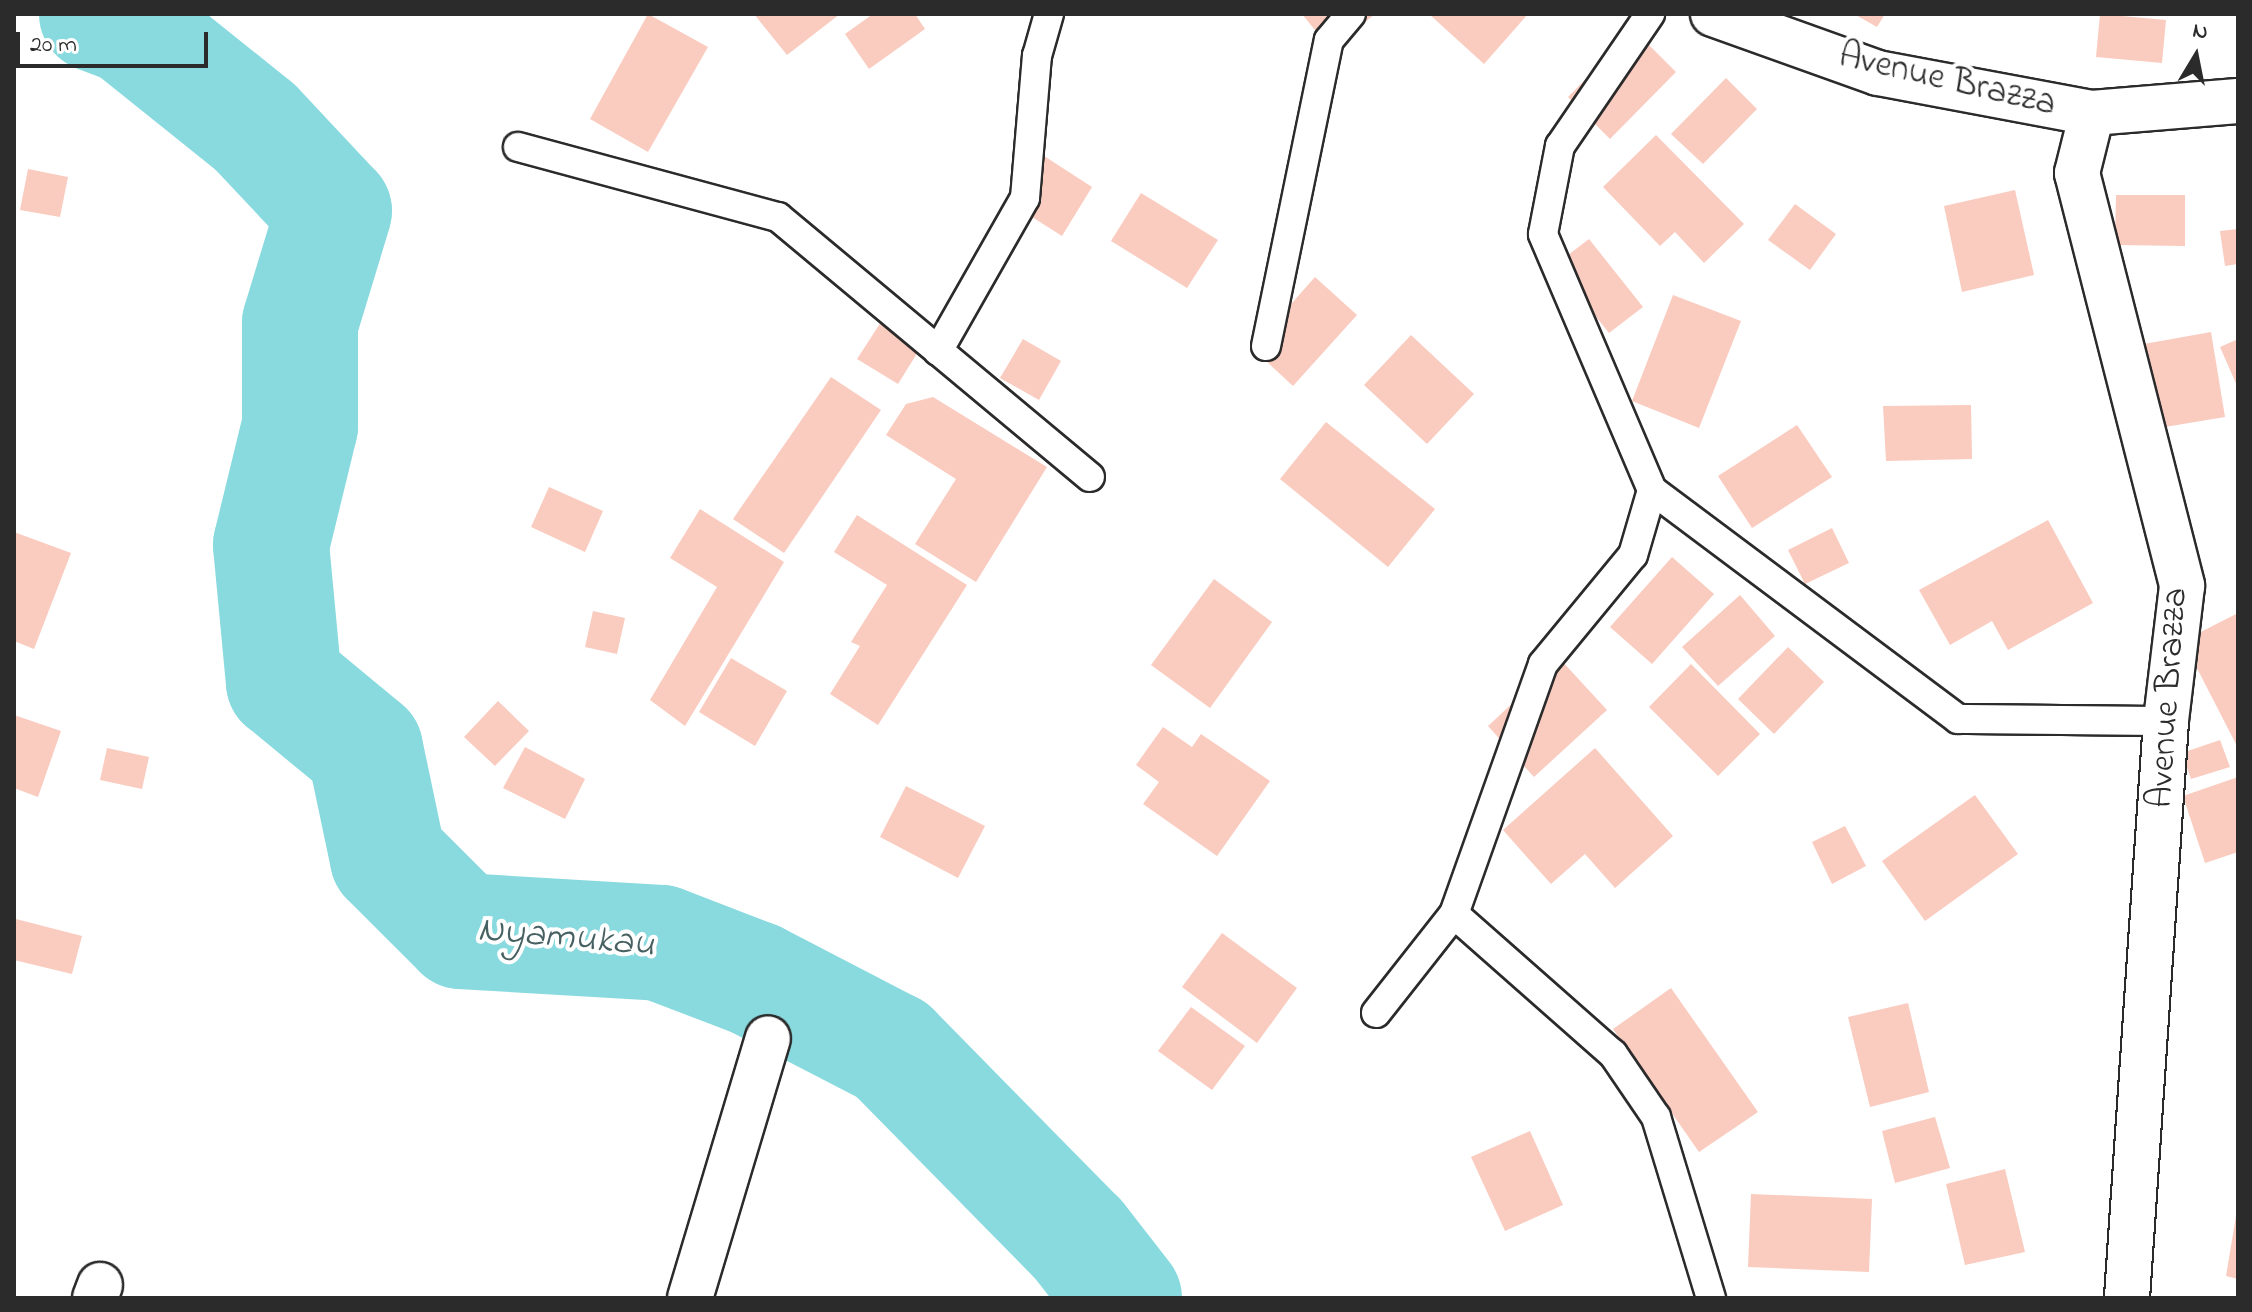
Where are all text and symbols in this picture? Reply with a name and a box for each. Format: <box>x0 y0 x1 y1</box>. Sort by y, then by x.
text: N <box>2190 15 2210 49</box>
scale bar <box>20 16 212 66</box>
north arrow <box>2156 16 2236 96</box>
text: 20 m <box>30 28 77 63</box>
street label: Avenue Brazza <box>1834 35 2060 127</box>
street label: Avenue Brazza <box>2140 586 2198 810</box>
water label: Nyamukau <box>476 909 656 969</box>

